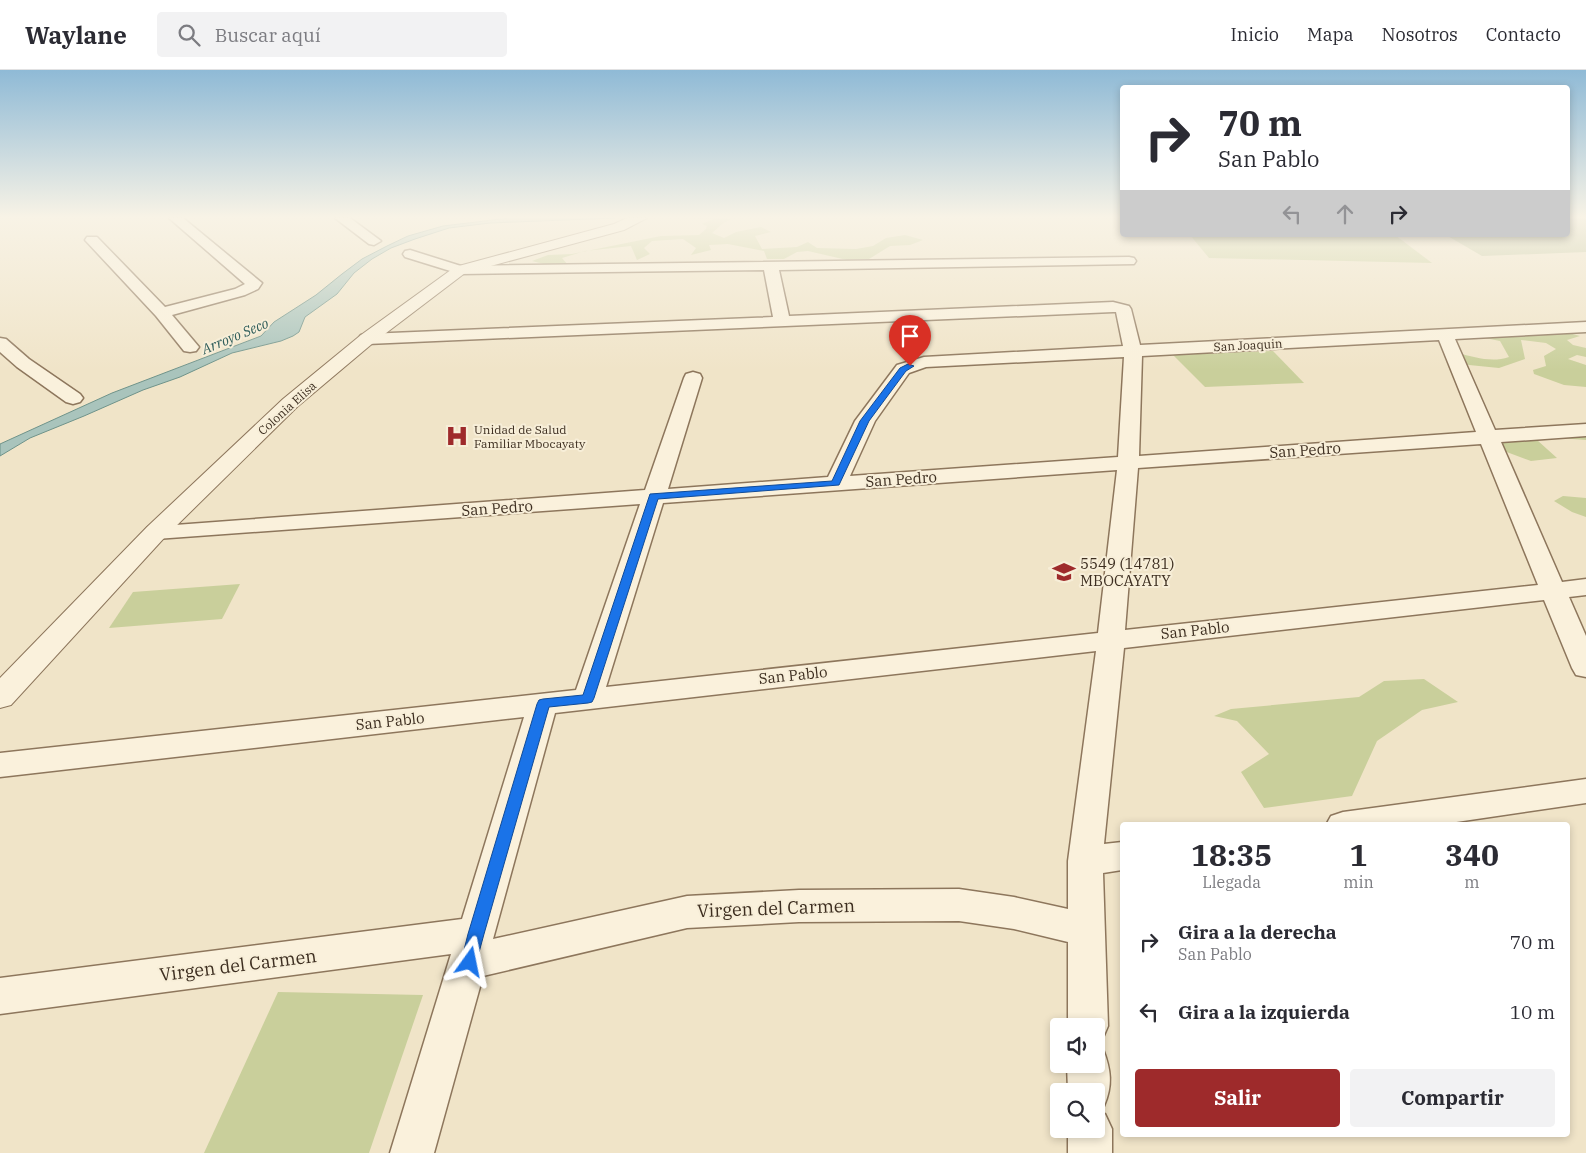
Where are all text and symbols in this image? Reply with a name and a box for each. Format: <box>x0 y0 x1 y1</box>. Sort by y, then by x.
search box <box>157 12 507 57</box>
text: Waylane <box>25 19 127 51</box>
icon: search <box>175 21 203 49</box>
text: Buscar aquí <box>215 23 321 47</box>
text: Inicio <box>1231 23 1279 46</box>
text: Mapa <box>1307 23 1354 46</box>
text: Nosotros <box>1382 23 1458 46</box>
text: Contacto <box>1486 23 1561 46</box>
text: 70 m <box>1218 100 1302 146</box>
icon: right <box>1135 105 1200 170</box>
text: San Pablo <box>1218 144 1320 173</box>
icon: left <box>1278 200 1306 228</box>
icon: ahead <box>1331 200 1359 228</box>
icon: right <box>1384 200 1412 228</box>
water label: Arroyo Seco <box>198 314 271 359</box>
pin <box>889 315 931 366</box>
icon: arrive <box>896 322 924 350</box>
street label: San Joaquin <box>1213 336 1283 354</box>
street label: Colonia Elisa <box>255 378 319 438</box>
place label: Unidad de Salud Familiar Mbocayaty <box>474 422 586 451</box>
hospital icon: Unidad de Salud Familiar Mbocayaty <box>444 423 470 449</box>
street label: San Pedro <box>1269 438 1341 462</box>
street label: San Pedro <box>865 467 937 491</box>
street label: San Pedro <box>461 496 533 520</box>
place label: 5549 (14781) MBOCAYATY <box>1080 554 1174 590</box>
school or university icon: 5549 (14781) MBOCAYATY <box>1051 559 1077 585</box>
street label: San Pablo <box>1160 617 1230 643</box>
street label: San Pablo <box>758 662 828 688</box>
street label: San Pablo <box>355 708 425 734</box>
text: 18:35 <box>1191 835 1272 874</box>
text: 1 <box>1350 835 1368 874</box>
text: 340 <box>1445 835 1499 874</box>
text: Llegada <box>1202 872 1261 892</box>
text: min <box>1343 872 1374 892</box>
text: m <box>1464 872 1480 892</box>
street label: Virgen del Carmen <box>697 894 855 922</box>
text: Gira a la derecha <box>1178 920 1337 944</box>
icon: right <box>1135 928 1163 956</box>
text: 70 m <box>1510 930 1555 954</box>
position arrow <box>443 935 495 987</box>
street label: Virgen del Carmen <box>158 944 318 986</box>
text: San Pablo <box>1178 944 1252 964</box>
icon: left <box>1135 998 1163 1026</box>
text: Gira a la izquierda <box>1178 1000 1350 1024</box>
text: 10 m <box>1510 1000 1555 1024</box>
map controls <box>1050 1018 1105 1138</box>
button: sound <box>1050 1018 1105 1073</box>
button: Salir <box>1135 1069 1340 1127</box>
button: Compartir <box>1350 1069 1555 1127</box>
button: search <box>1050 1083 1105 1138</box>

